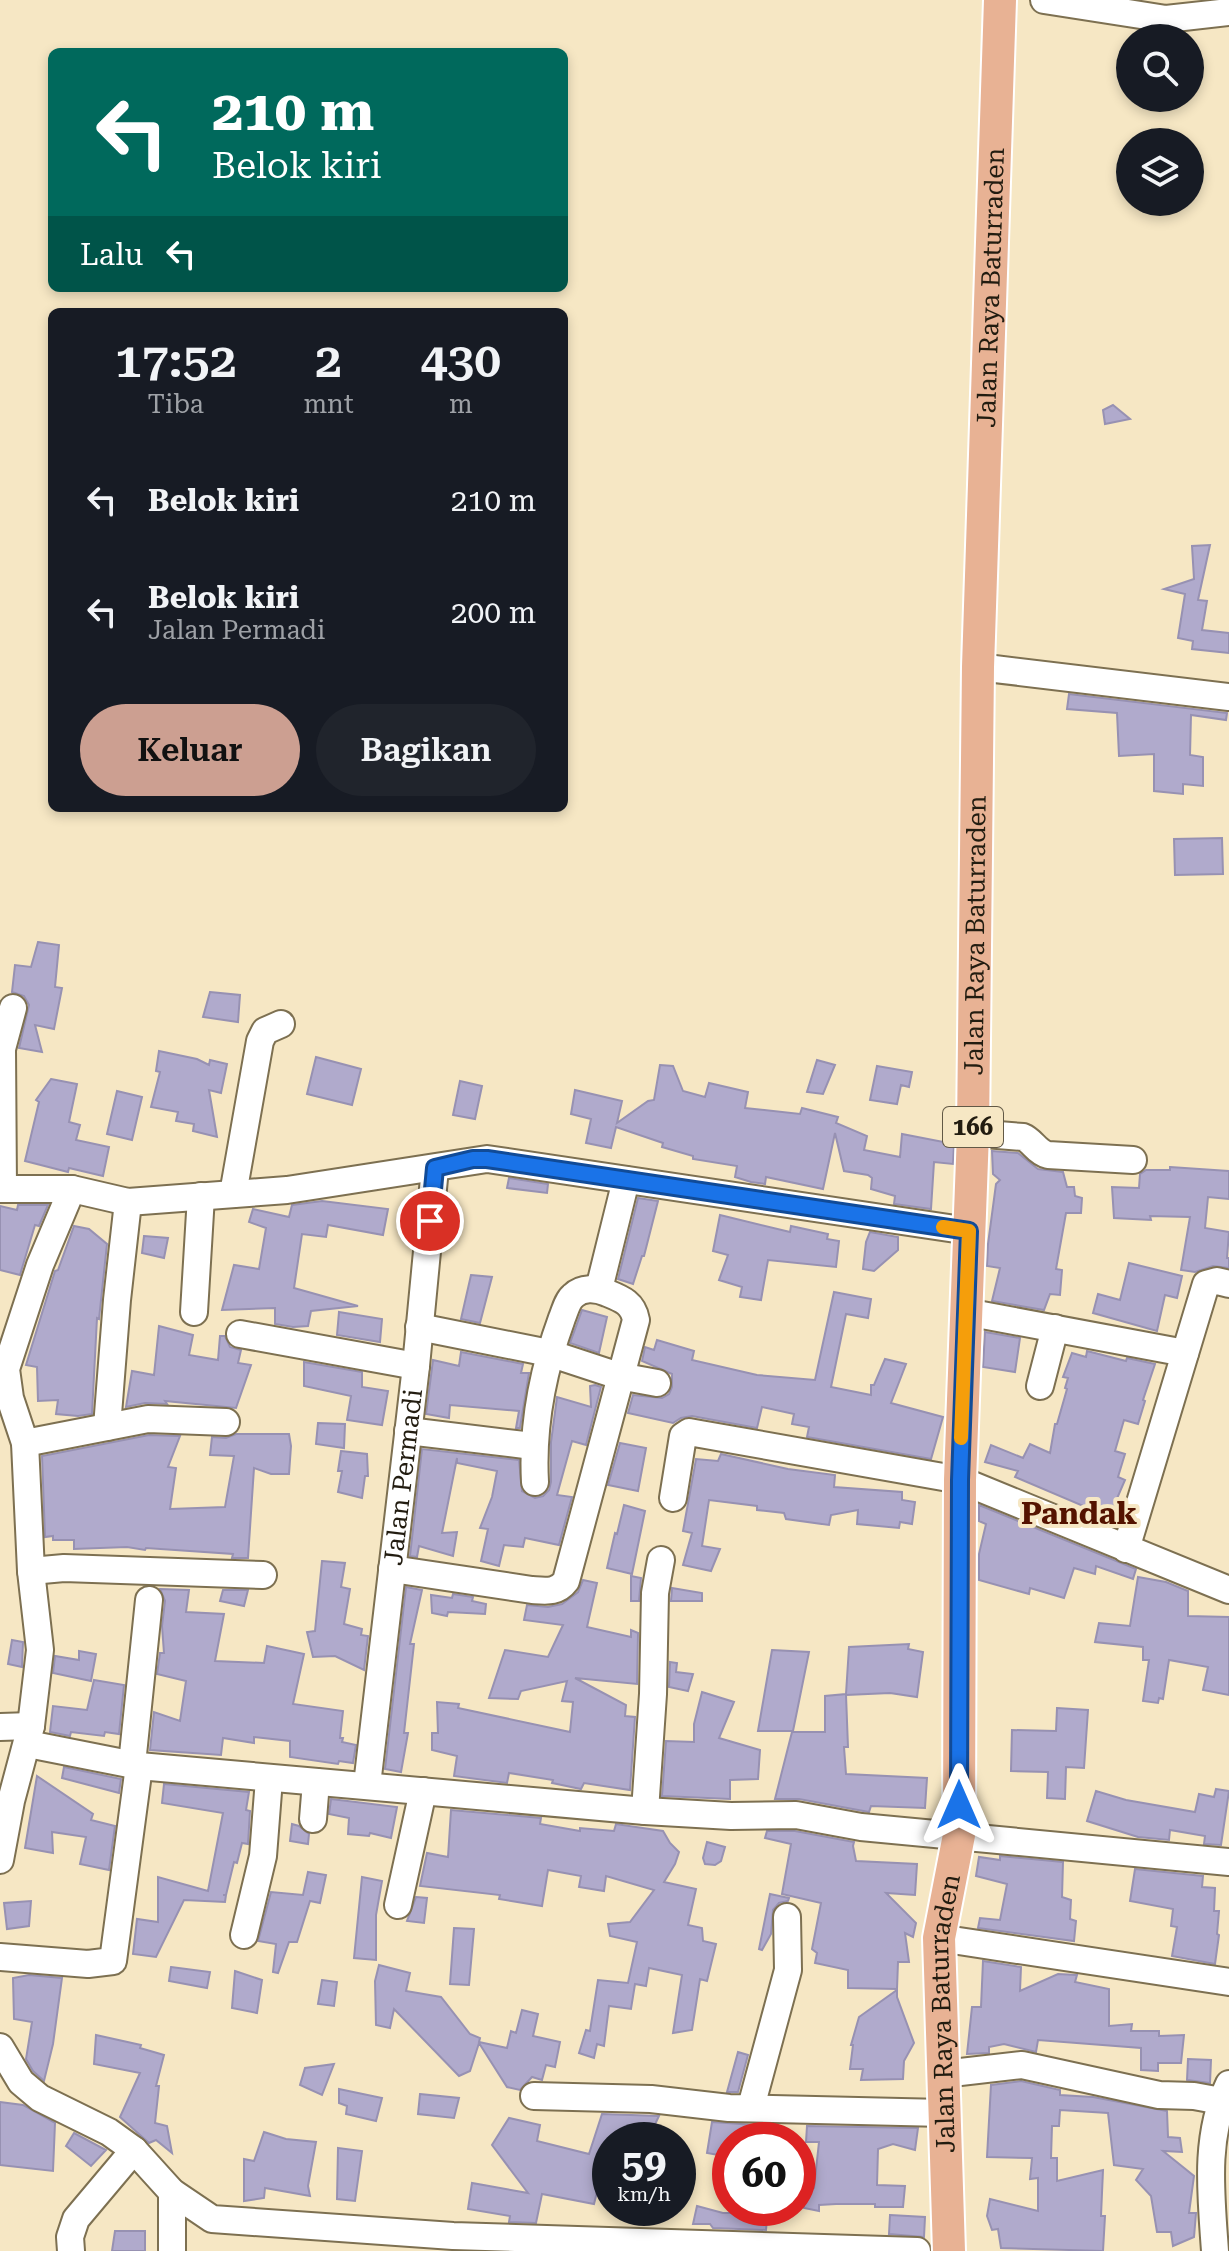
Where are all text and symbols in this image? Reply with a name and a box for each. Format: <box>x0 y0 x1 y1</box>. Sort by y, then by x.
map controls <box>1116 24 1204 216</box>
button: search <box>1116 24 1204 112</box>
text: 210 m <box>212 78 374 144</box>
icon: left <box>80 80 184 184</box>
button: layers <box>1116 128 1204 216</box>
text: Belok kiri <box>212 145 381 187</box>
street label: Jalan Raya Baturraden <box>971 147 1010 428</box>
icon: left <box>159 232 203 276</box>
text: Lalu <box>80 237 143 272</box>
text: 17:52 <box>115 333 237 389</box>
text: 2 <box>315 333 342 389</box>
text: 430 <box>420 333 501 389</box>
text: Tiba <box>148 389 204 419</box>
text: mnt <box>303 389 354 419</box>
text: m <box>449 389 473 419</box>
icon: left <box>80 478 124 522</box>
text: Belok kiri <box>148 483 299 518</box>
text: 210 m <box>451 483 536 518</box>
text: Belok kiri <box>148 580 299 615</box>
icon: left <box>80 590 124 634</box>
text: 200 m <box>451 595 536 630</box>
text: Jalan Permadi <box>148 615 325 645</box>
button: Keluar <box>80 704 300 796</box>
button: Bagikan <box>316 704 536 796</box>
street label: Jalan Raya Baturraden <box>959 795 992 1076</box>
road number: 166 <box>943 1107 1003 1147</box>
pin <box>396 1187 464 1255</box>
icon: arrive <box>408 1199 452 1243</box>
street label: Jalan Permadi <box>378 1387 428 1567</box>
district label: Pandak <box>1021 1496 1137 1531</box>
position arrow <box>917 1763 1001 1847</box>
street label: Jalan Raya Baturraden <box>924 1871 966 2154</box>
speed limit sign: 60 <box>712 2122 816 2226</box>
text: 59 <box>622 2140 666 2187</box>
text: km/h <box>617 2182 671 2206</box>

